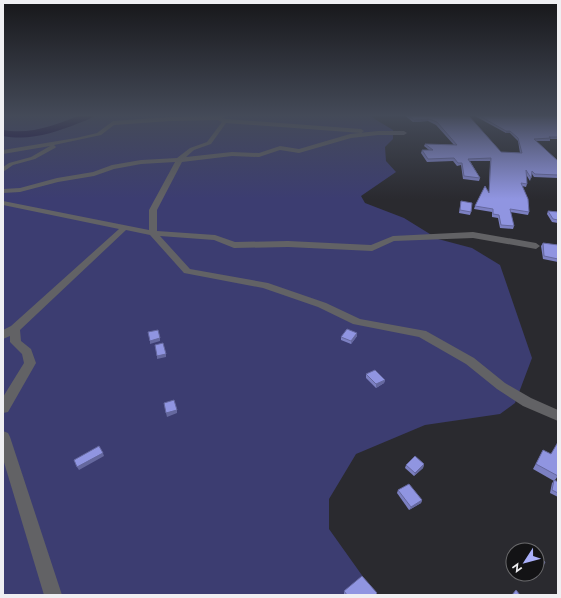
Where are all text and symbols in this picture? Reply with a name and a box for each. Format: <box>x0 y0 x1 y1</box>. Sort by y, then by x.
north arrow <box>505 542 545 582</box>
text: N <box>508 560 526 576</box>

